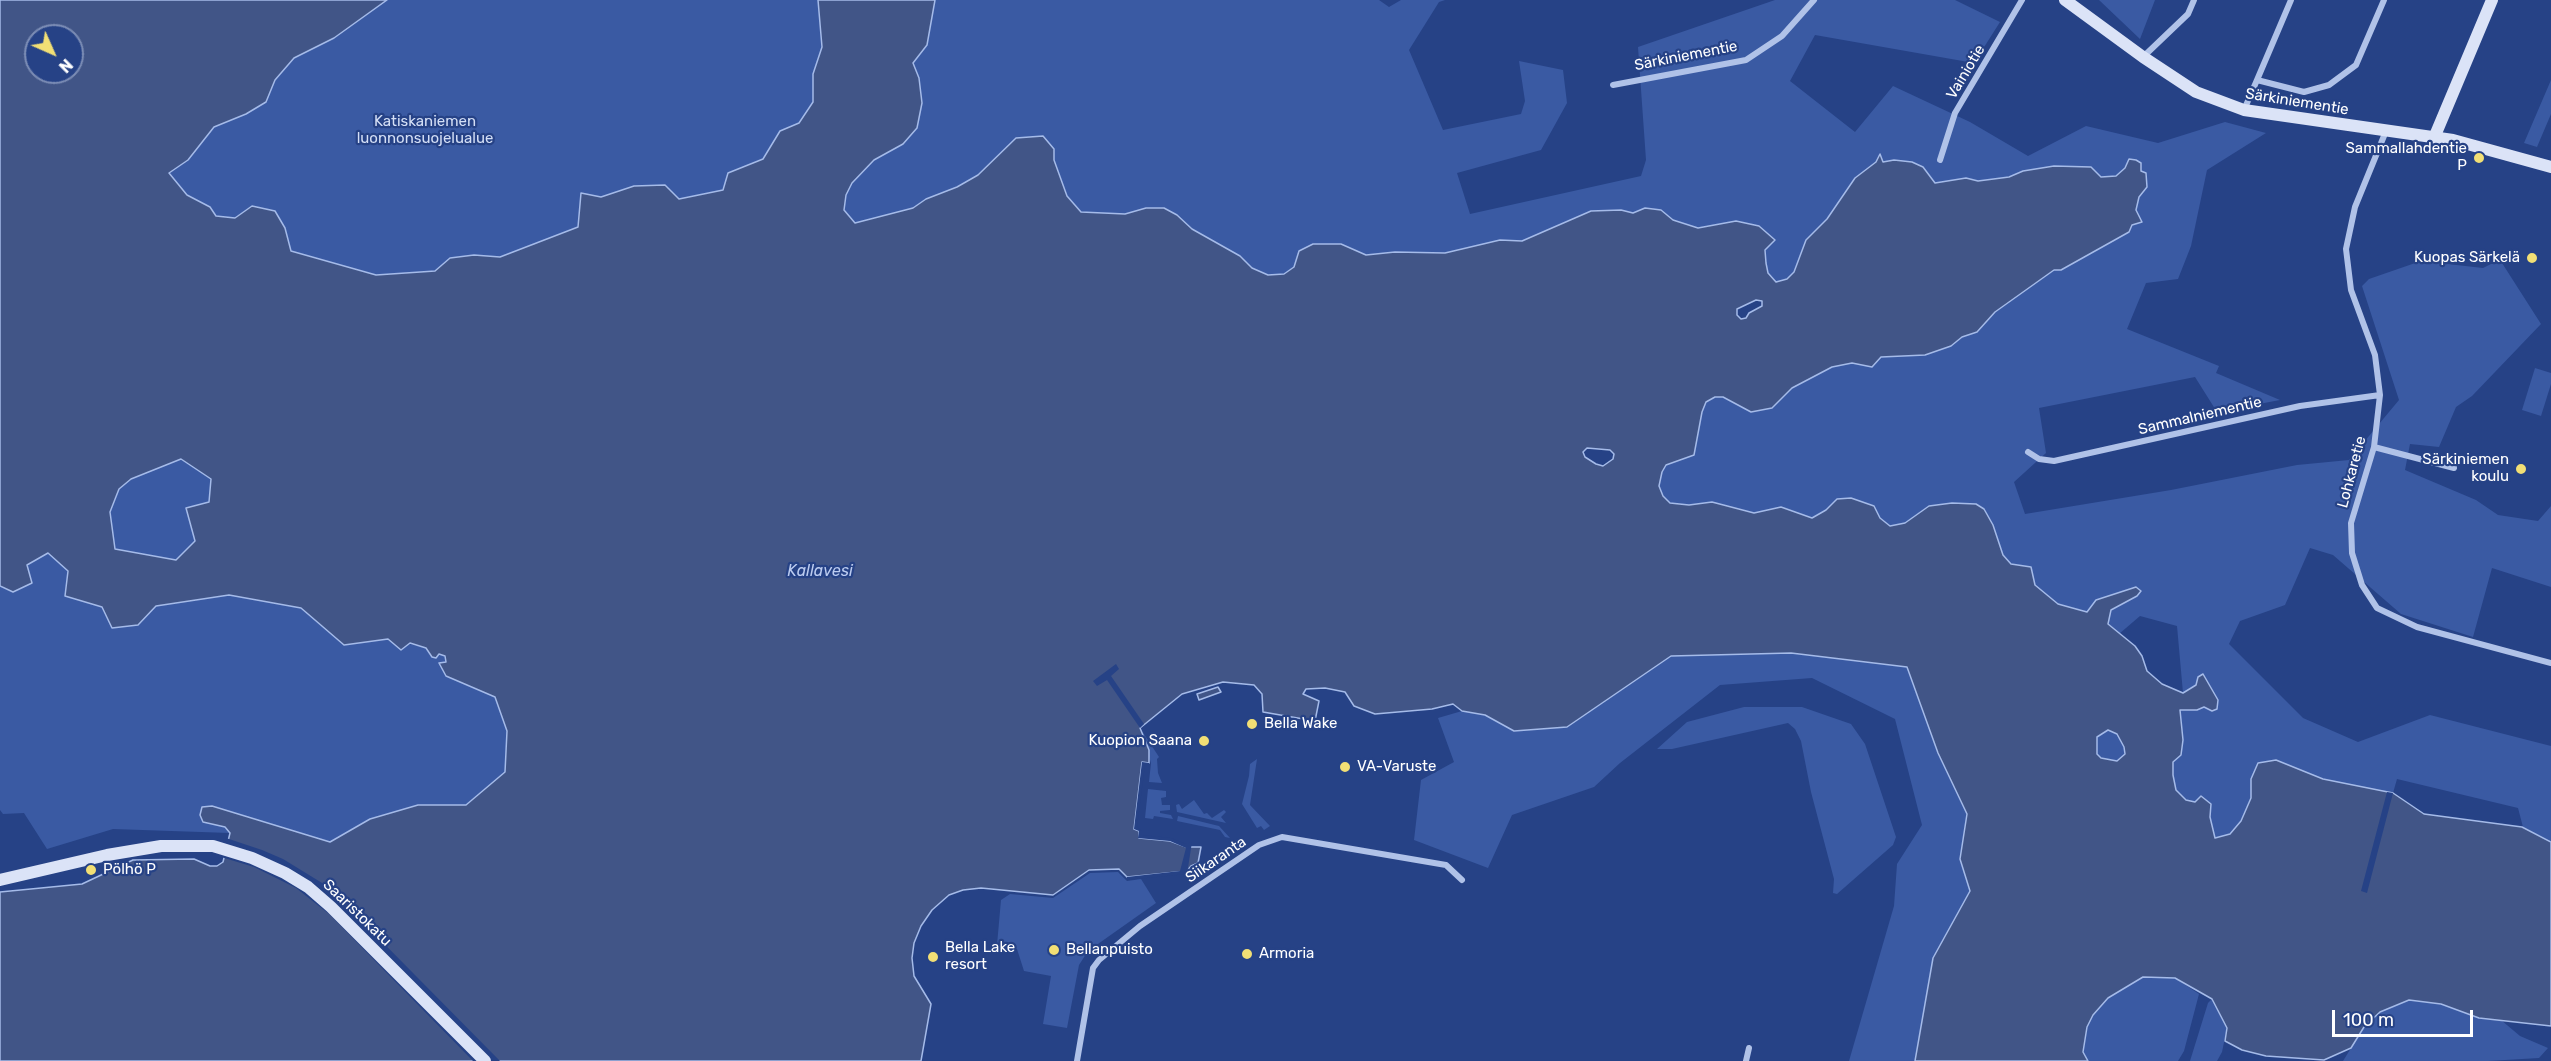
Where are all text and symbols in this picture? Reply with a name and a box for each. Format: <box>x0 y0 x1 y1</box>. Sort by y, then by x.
north arrow <box>24 24 84 84</box>
street label: Särkiniementie <box>1633 37 1739 75</box>
street label: Vainiotie <box>1943 42 1989 102</box>
text: N <box>55 55 76 76</box>
street label: Särkiniementie <box>2244 85 2350 119</box>
park label: Katiskaniemen luonnonsuojelualue <box>357 113 493 148</box>
place label: Sammallahdentie P <box>2346 140 2467 175</box>
marker: Sammallahdentie P <box>2472 151 2486 165</box>
place label: Kuopas Särkelä <box>2414 249 2520 267</box>
marker: Kuopas Särkelä <box>2525 251 2539 265</box>
street label: Sammalniementie <box>2137 393 2263 439</box>
street label: Lohkaretie <box>2334 434 2370 510</box>
place label: Särkiniemen koulu <box>2422 451 2509 486</box>
marker: Särkiniemen koulu <box>2514 462 2528 476</box>
water label: Kallavesi <box>787 561 853 581</box>
place label: Bella Wake <box>1264 715 1337 733</box>
marker: Bella Wake <box>1245 717 1259 731</box>
place label: Kuopion Saana <box>1088 732 1192 750</box>
marker: Kuopion Saana <box>1197 734 1211 748</box>
place label: VA-Varuste <box>1357 758 1436 776</box>
marker: VA-Varuste <box>1338 760 1352 774</box>
street label: Siikaranta <box>1182 833 1250 887</box>
place label: Pölhö P <box>103 861 156 879</box>
marker: Pölhö P <box>84 863 98 877</box>
street label: Saaristokatu <box>319 876 395 950</box>
place label: Bella Lake resort <box>945 939 1015 974</box>
place label: Bellanpuisto <box>1066 941 1153 959</box>
marker: Bellanpuisto <box>1047 943 1061 957</box>
place label: Armoria <box>1259 945 1314 963</box>
marker: Armoria <box>1240 947 1254 961</box>
marker: Bella Lake resort <box>926 950 940 964</box>
scale bar <box>2335 998 2476 1036</box>
text: 100 m <box>2343 1009 2394 1031</box>

